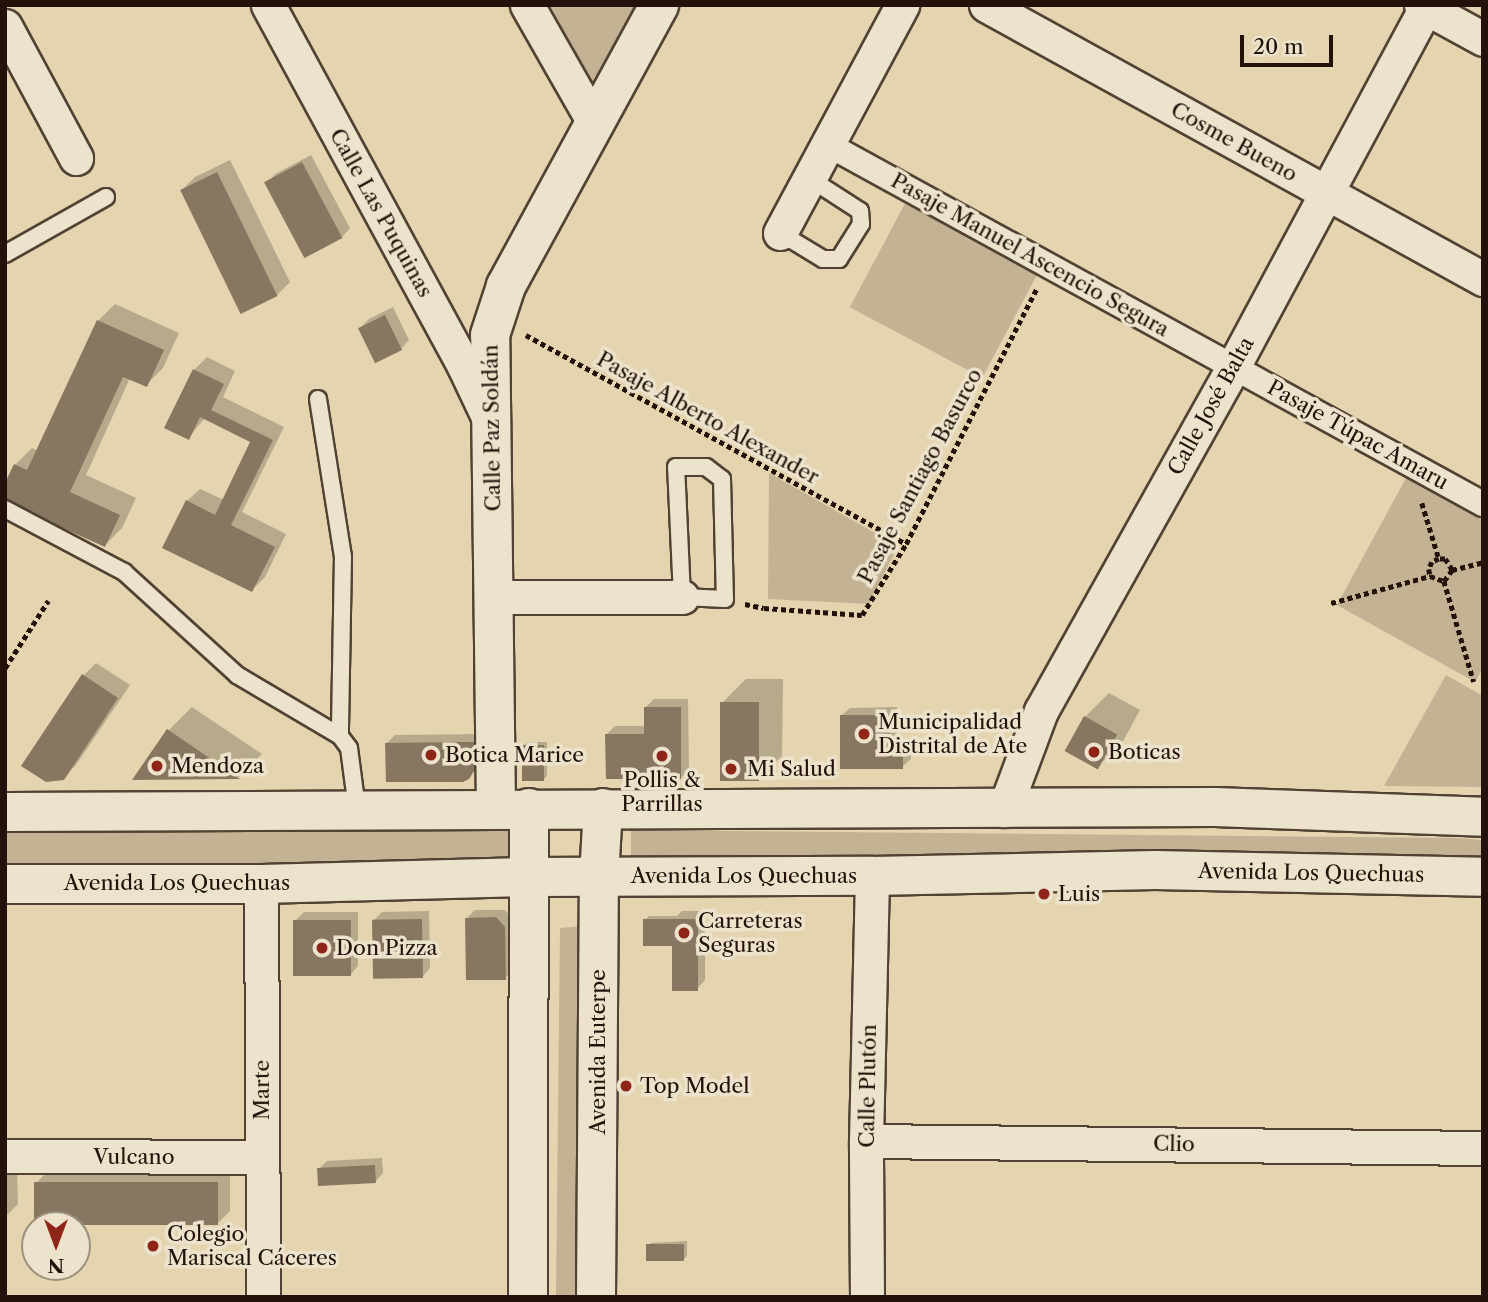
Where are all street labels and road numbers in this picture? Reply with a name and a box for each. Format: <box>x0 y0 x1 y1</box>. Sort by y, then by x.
street label: Cosme Bueno <box>1166 97 1302 187</box>
street label: Calle Las Puquinas <box>324 124 438 302</box>
street label: Pasaje Manuel Ascencio Segura <box>886 168 1174 342</box>
street label: Calle José Balta <box>1163 332 1259 480</box>
street label: Calle Paz Soldán <box>478 344 506 512</box>
street label: Pasaje Alberto Alexander <box>592 346 824 490</box>
street label: Pasaje Santiago Basurco <box>853 364 987 588</box>
street label: Pasaje Túpac Amaru <box>1263 374 1453 496</box>
street label: Avenida Los Quechuas <box>1197 858 1425 888</box>
street label: Avenida Los Quechuas <box>631 863 857 889</box>
street label: Avenida Los Quechuas <box>64 870 290 896</box>
street label: Avenida Euterpe <box>585 969 611 1135</box>
street label: Calle Plutón <box>854 1024 882 1148</box>
street label: Marte <box>249 1060 275 1120</box>
street label: Clio <box>1153 1131 1195 1157</box>
street label: Vulcano <box>93 1144 175 1170</box>

